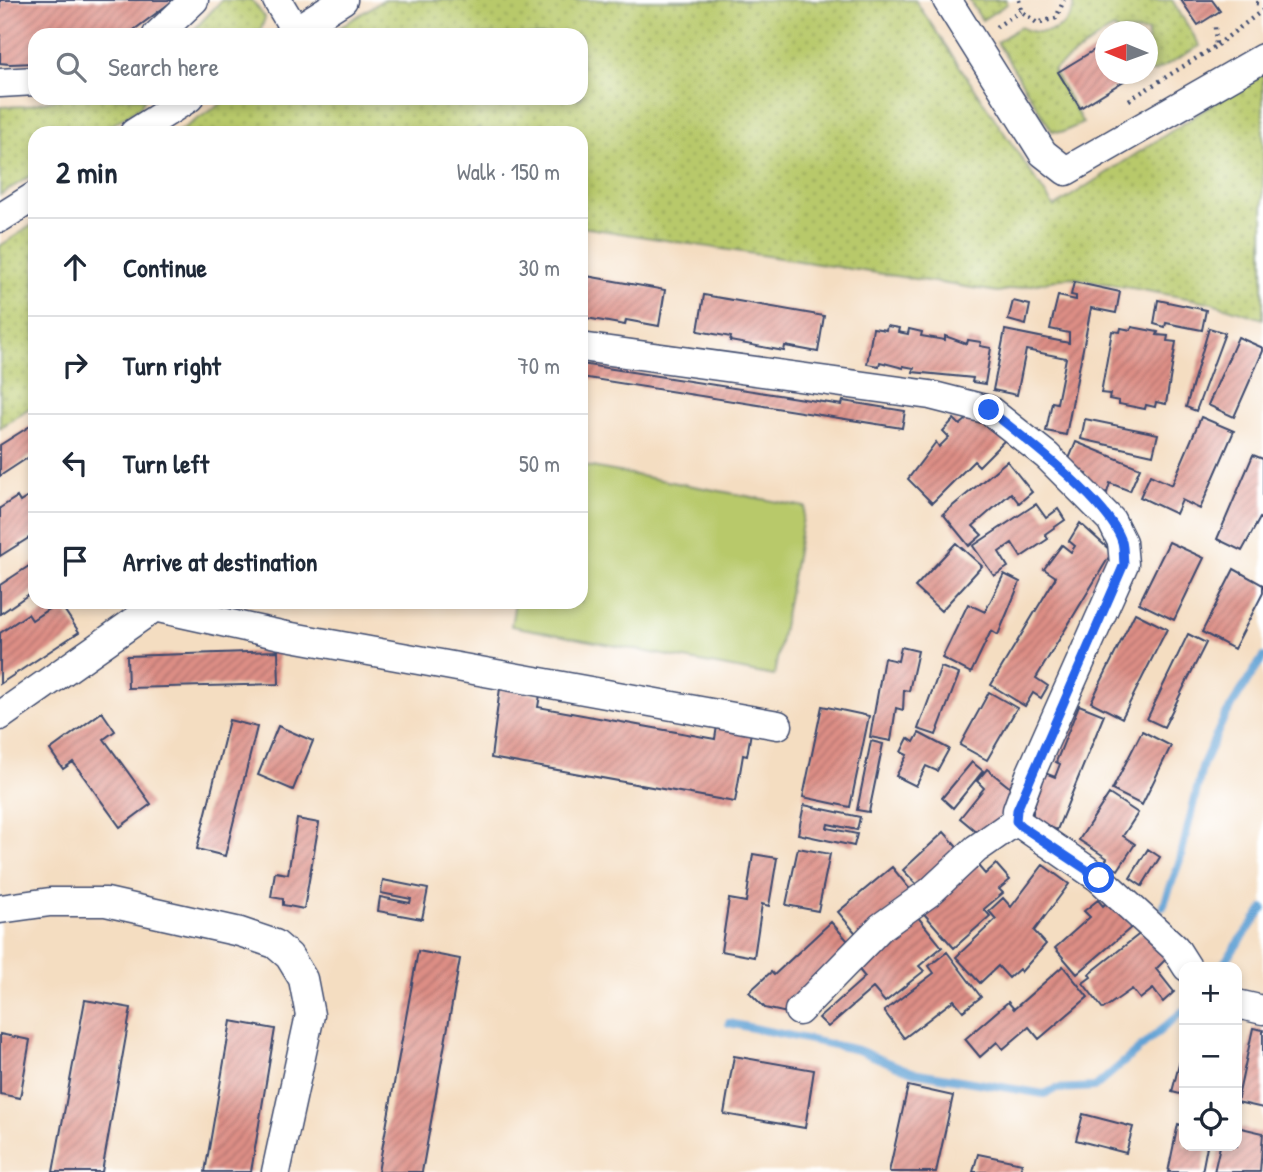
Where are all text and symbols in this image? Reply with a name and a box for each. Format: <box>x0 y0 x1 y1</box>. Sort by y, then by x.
north arrow <box>1095 21 1158 84</box>
search box <box>28 28 588 105</box>
icon: search <box>52 48 90 86</box>
text: Search here <box>108 49 219 84</box>
text: 2 min <box>56 152 118 192</box>
text: Walk · 150 m <box>457 156 560 187</box>
icon: ahead <box>56 248 94 286</box>
text: Continue <box>123 250 207 285</box>
text: 30 m <box>518 252 560 283</box>
icon: right <box>56 346 94 384</box>
text: Turn right <box>123 348 221 383</box>
text: 70 m <box>517 350 560 381</box>
route end <box>973 394 1004 425</box>
icon: left <box>56 444 94 482</box>
text: Turn left <box>123 446 209 481</box>
text: 50 m <box>519 448 560 479</box>
icon: arrive <box>56 542 94 580</box>
text: Arrive at destination <box>123 544 318 579</box>
route start <box>1083 862 1114 893</box>
map controls <box>1179 962 1242 1151</box>
button: + <box>1179 962 1242 1025</box>
button: − <box>1179 1025 1242 1088</box>
button: locate <box>1179 1088 1242 1151</box>

